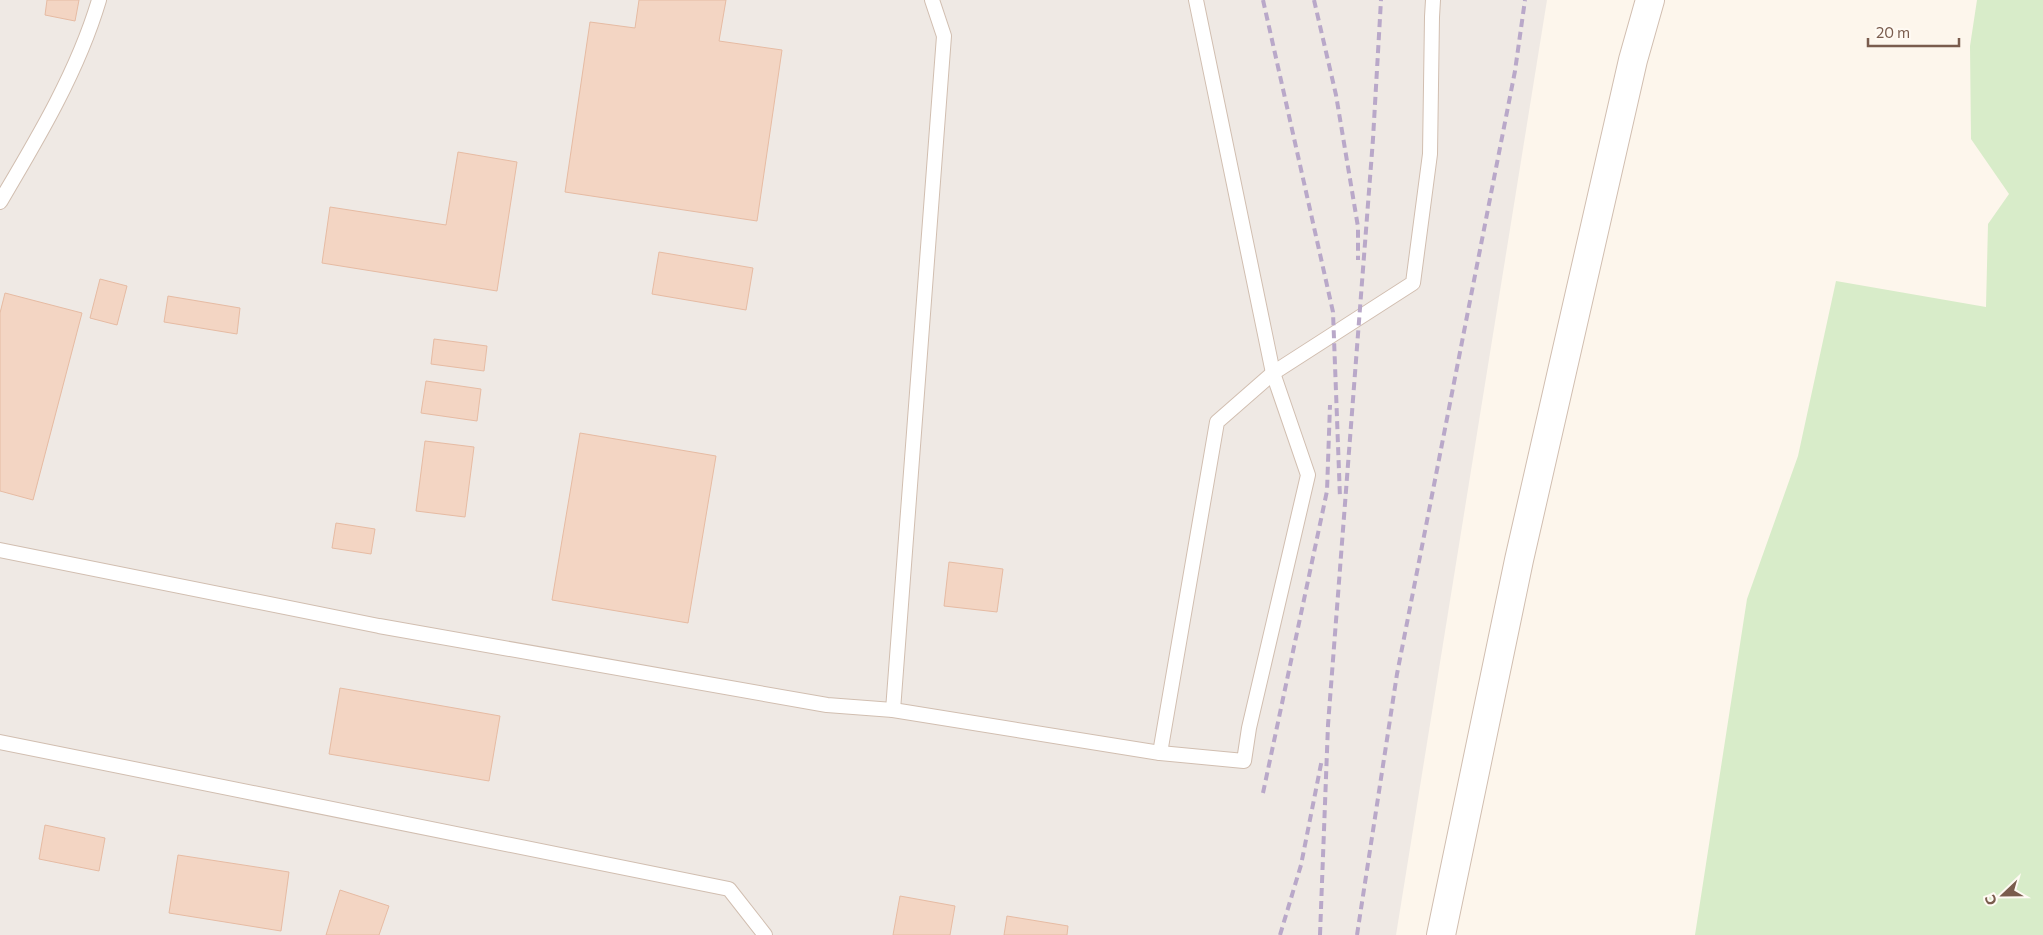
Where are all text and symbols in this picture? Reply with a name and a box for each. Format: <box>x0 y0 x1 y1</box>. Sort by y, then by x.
scale bar <box>1868 15 1959 47</box>
text: 20 m <box>1876 23 1910 41</box>
north arrow <box>1978 870 2028 920</box>
text: С <box>1981 892 2000 908</box>

